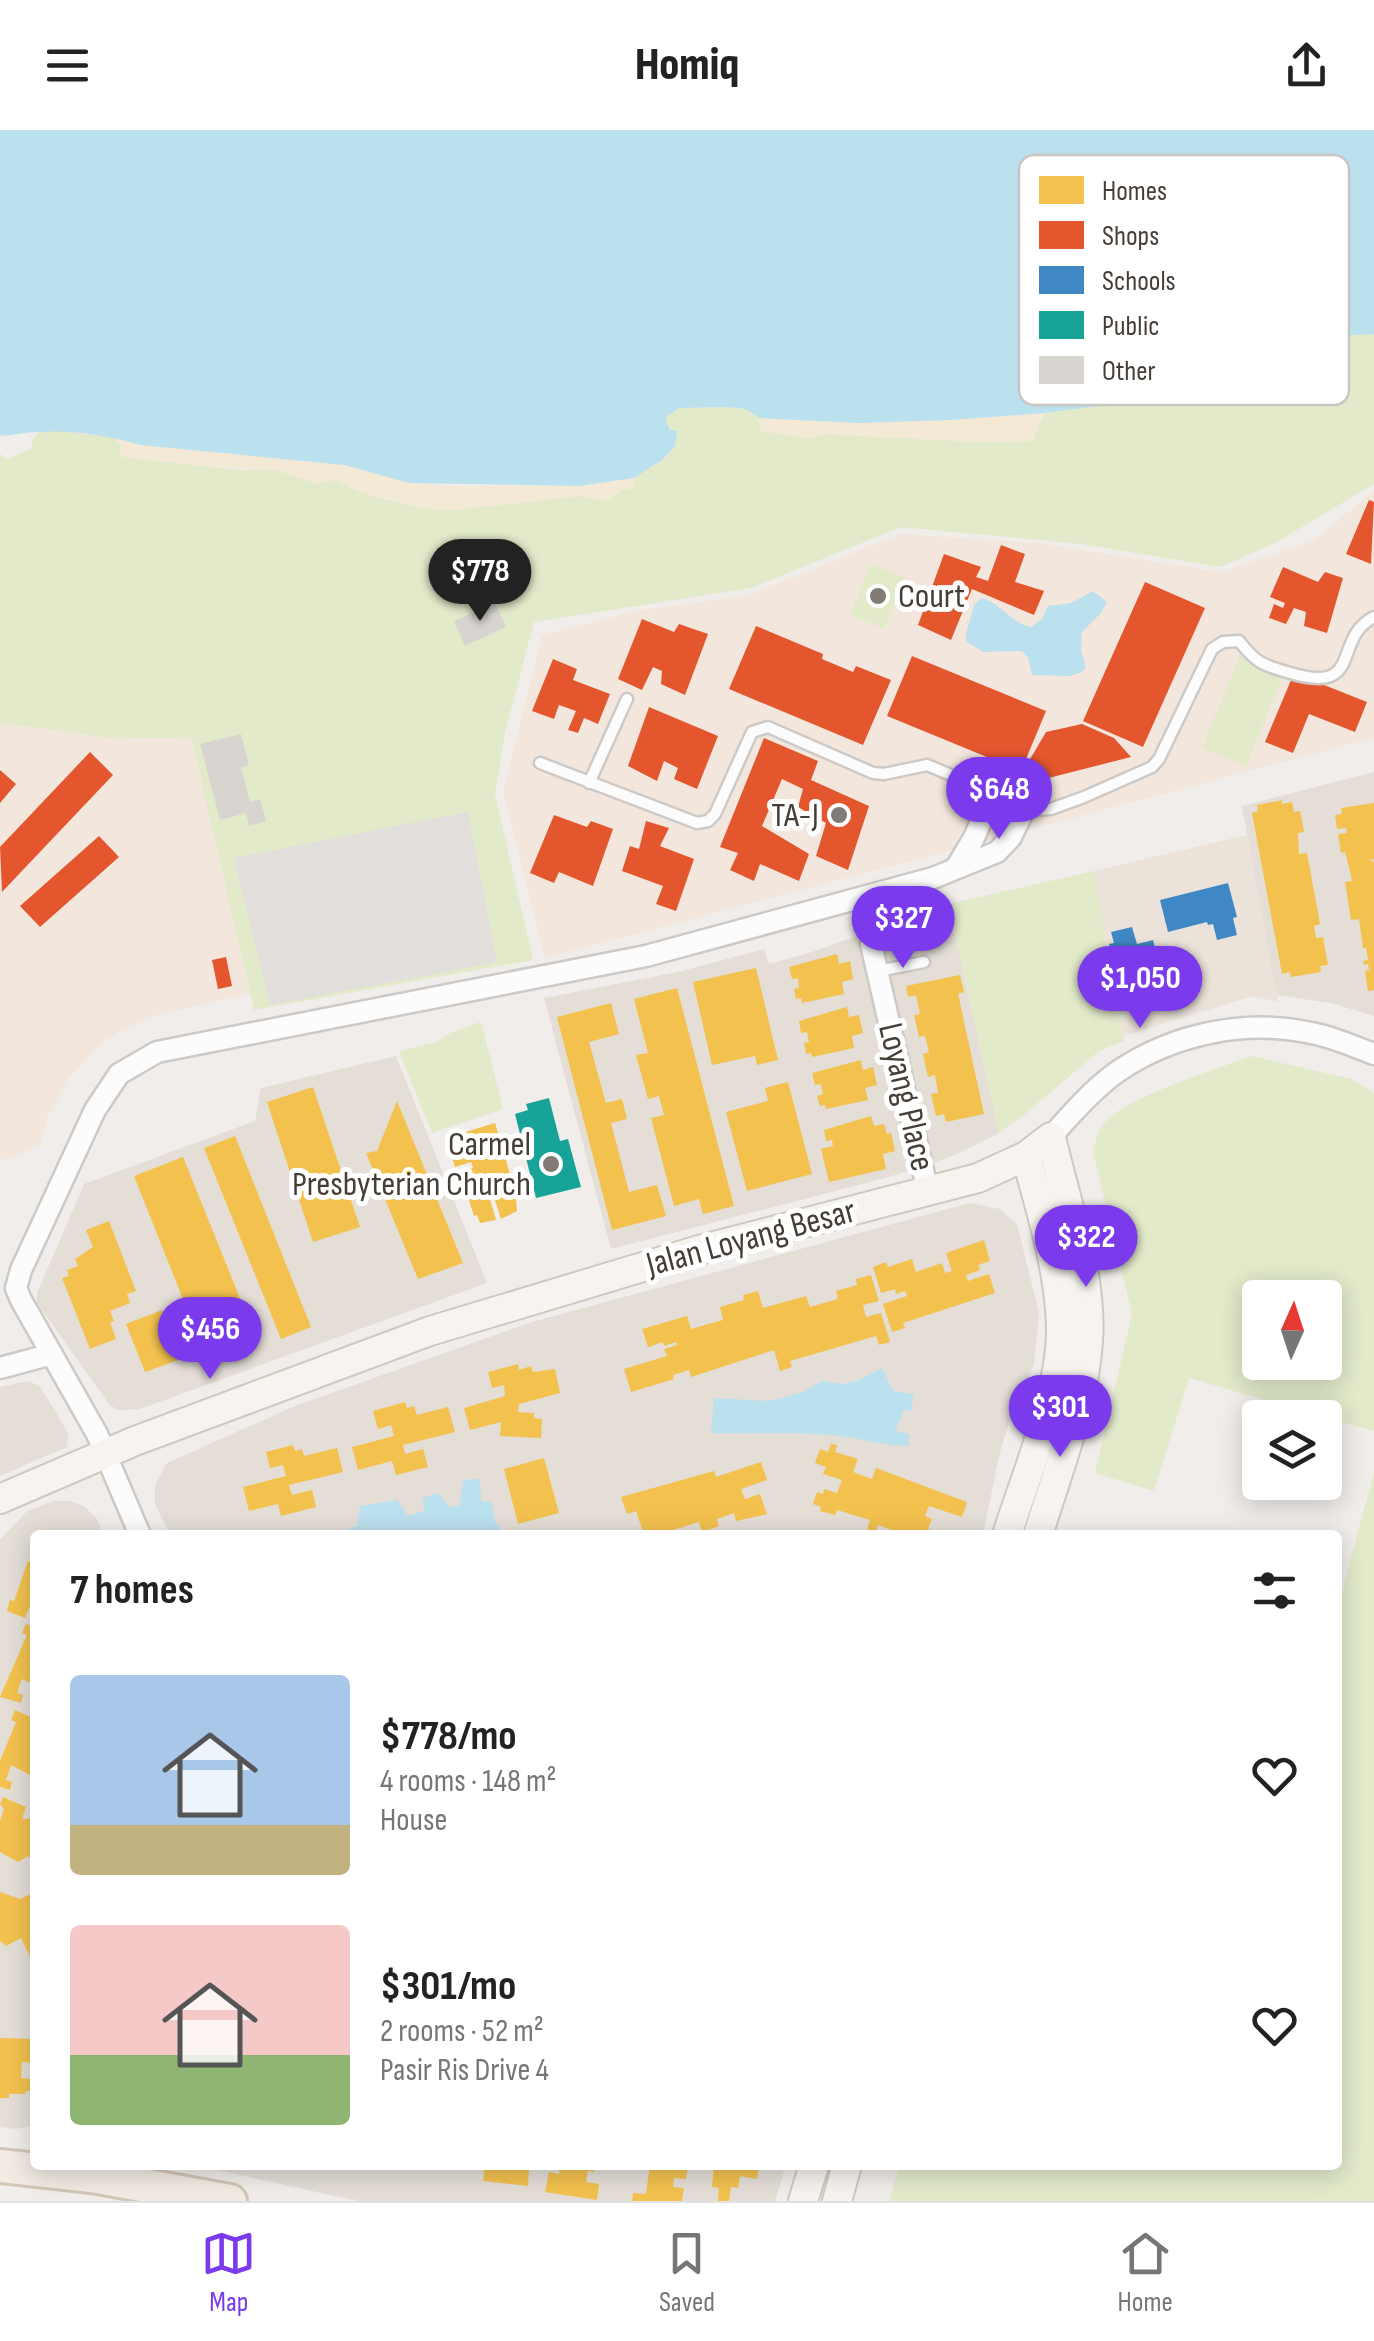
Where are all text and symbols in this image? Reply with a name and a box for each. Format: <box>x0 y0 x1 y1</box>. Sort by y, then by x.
icon: menu <box>40 38 95 93</box>
text: Homiq <box>635 38 739 93</box>
icon: share <box>1279 38 1334 93</box>
legend <box>1019 155 1349 405</box>
text: Homes <box>1102 175 1167 208</box>
text: Shops <box>1102 220 1159 253</box>
text: Schools <box>1102 265 1176 298</box>
text: Public <box>1102 310 1159 343</box>
text: Other <box>1102 355 1156 388</box>
pin: $778 <box>421 539 539 624</box>
text: $778 <box>450 552 510 591</box>
place label: Court <box>898 575 965 618</box>
marker: Court <box>867 585 889 607</box>
pin: $648 <box>940 757 1058 842</box>
text: $648 <box>968 770 1030 809</box>
place label: TA-J <box>771 794 819 837</box>
marker: TA-J <box>828 804 850 826</box>
pin: $327 <box>844 886 962 971</box>
text: $327 <box>874 899 932 938</box>
pin: $1,050 <box>1059 946 1221 1031</box>
text: $1,050 <box>1099 959 1181 998</box>
street label: Loyang Place <box>868 1019 944 1175</box>
place label: Carmel Presbyterian Church <box>292 1123 531 1206</box>
marker: Carmel Presbyterian Church <box>540 1153 562 1175</box>
street label: Jalan Loyang Besar <box>641 1189 860 1287</box>
pin: $322 <box>1027 1205 1145 1290</box>
text: $322 <box>1057 1218 1115 1257</box>
north arrow <box>1242 1280 1342 1380</box>
map controls <box>1242 1280 1342 1500</box>
pin: $456 <box>151 1297 269 1382</box>
text: $456 <box>180 1310 240 1349</box>
pin: $301 <box>1001 1375 1119 1460</box>
text: $301 <box>1031 1388 1089 1427</box>
button: layers <box>1242 1400 1342 1500</box>
icon: filters <box>1247 1563 1302 1618</box>
text: 7 homes <box>70 1565 194 1616</box>
text: $778/mo <box>380 1711 517 1762</box>
icon: home <box>150 1715 270 1835</box>
icon: heart <box>1247 1748 1302 1803</box>
text: 4 rooms · 148 m² <box>380 1762 557 1801</box>
text: House <box>380 1801 447 1840</box>
text: $301/mo <box>380 1961 516 2012</box>
icon: home <box>150 1965 270 2085</box>
icon: heart <box>1247 1998 1302 2053</box>
text: 2 rooms · 52 m² <box>380 2012 544 2051</box>
text: Pasir Ris Drive 4 <box>380 2051 549 2090</box>
tab: Map <box>201 2226 256 2319</box>
tab: Saved <box>659 2226 715 2319</box>
tab: Home <box>1118 2226 1173 2319</box>

